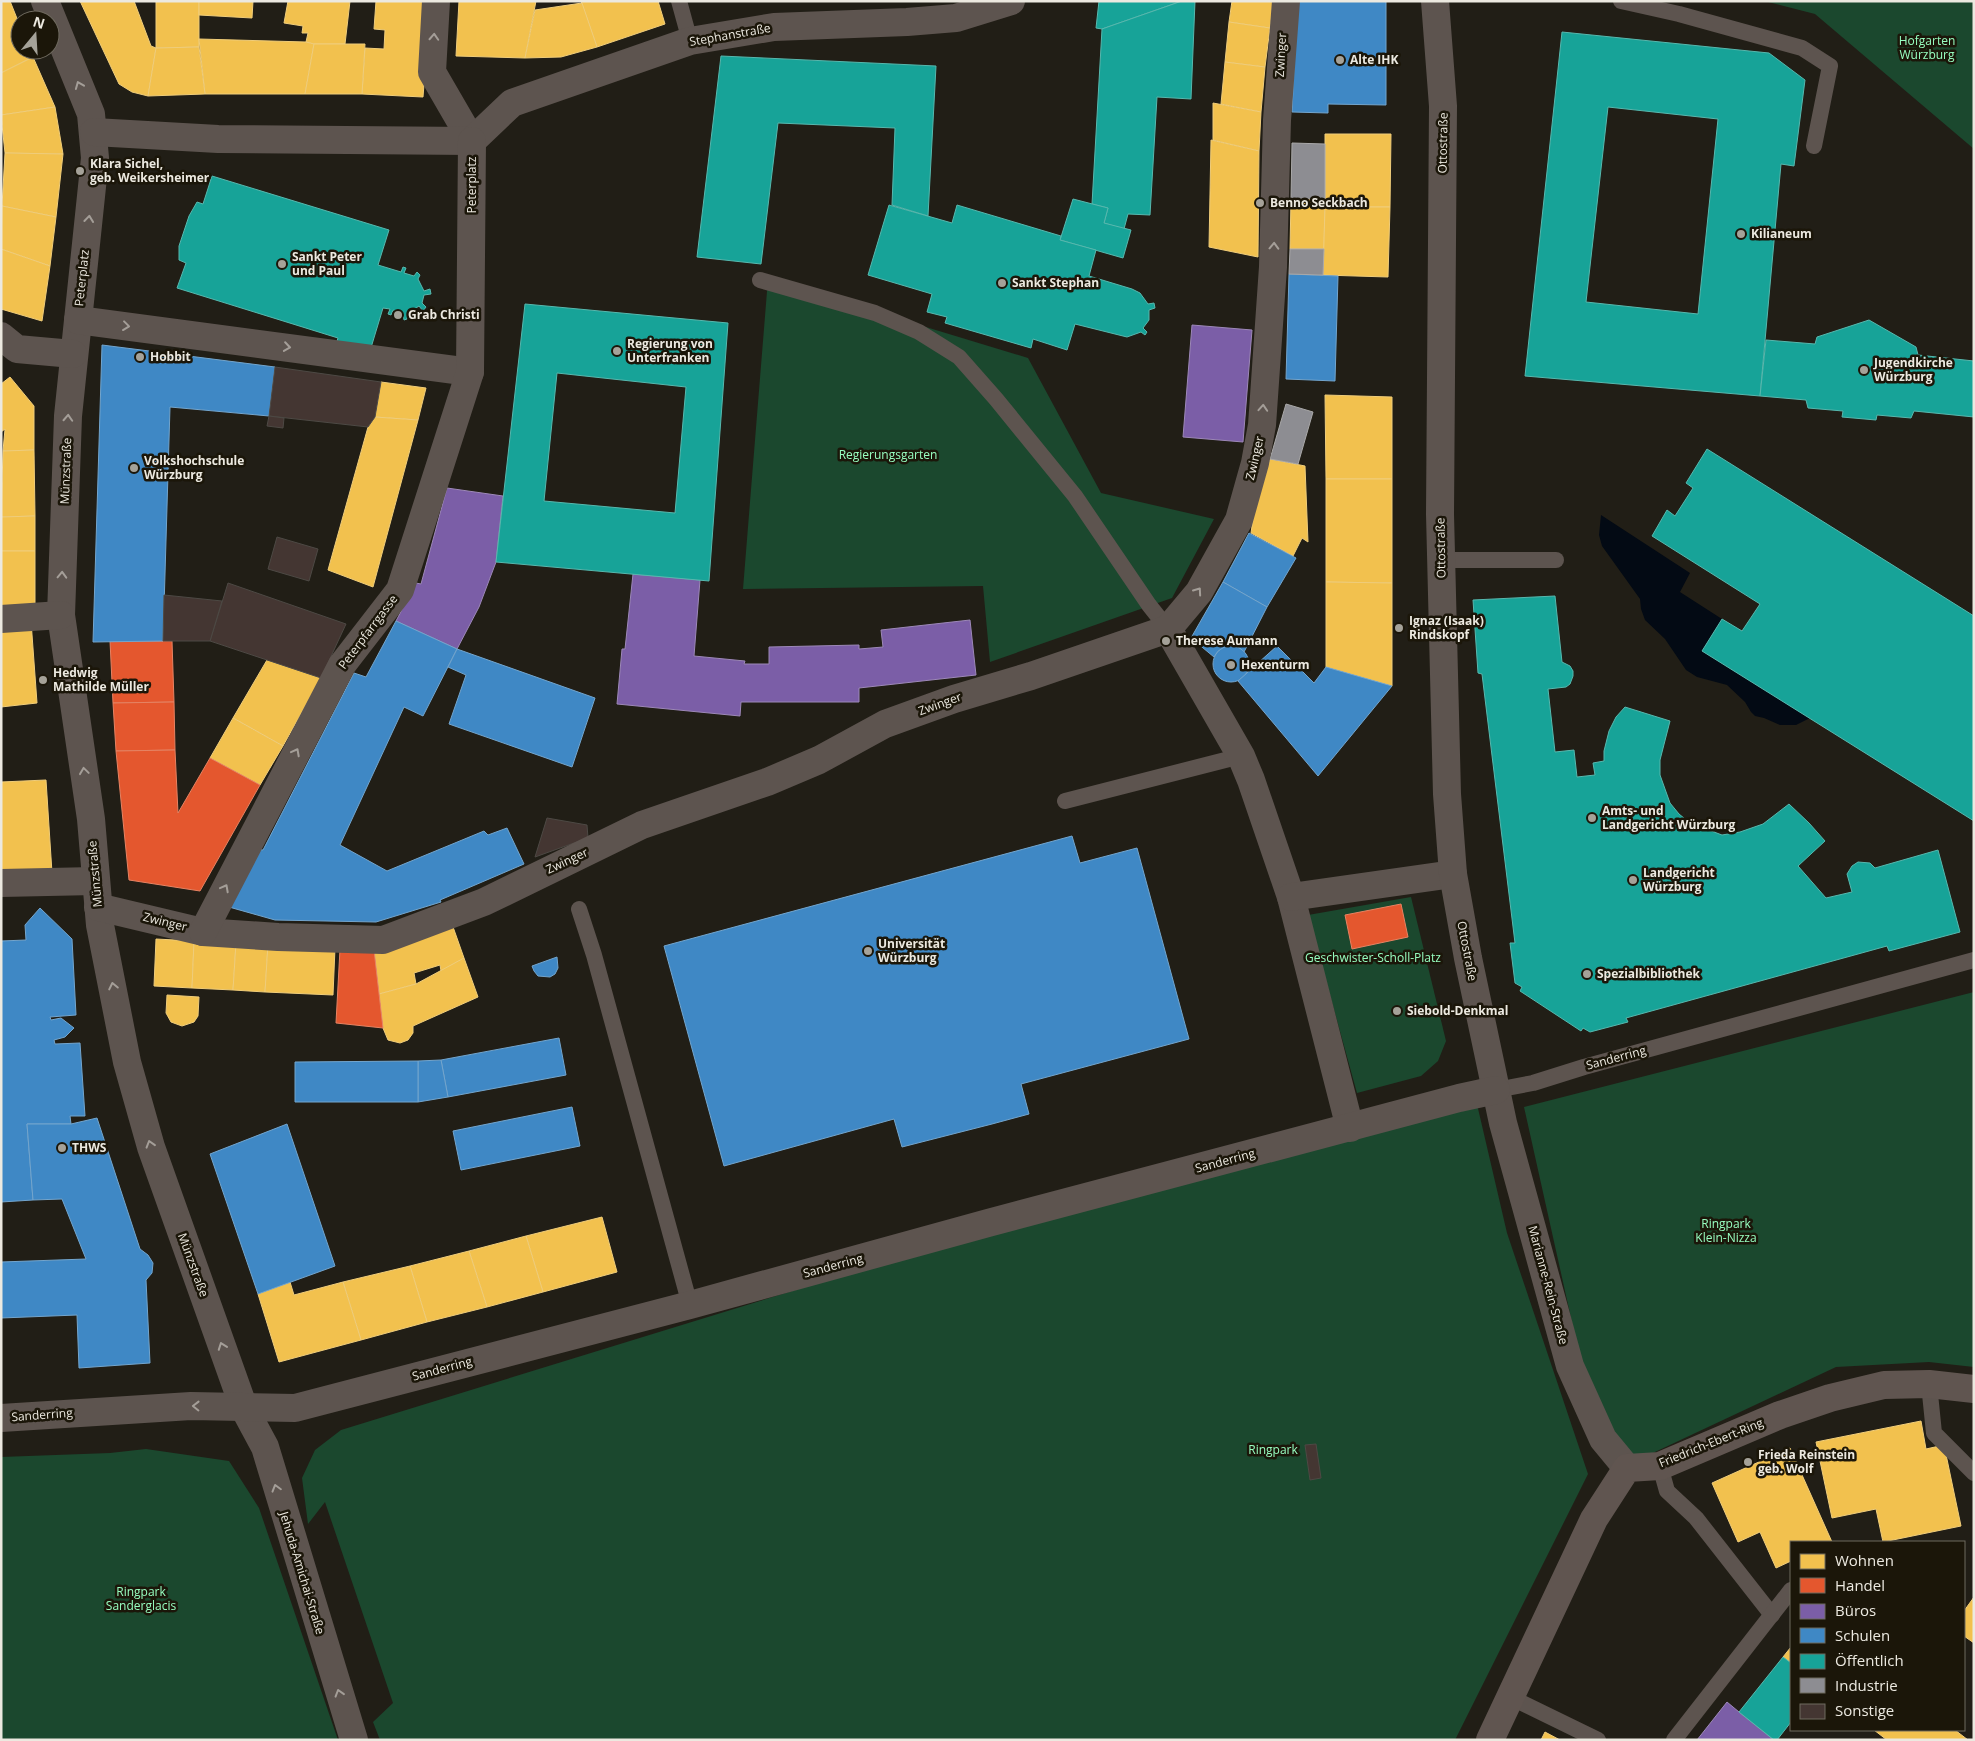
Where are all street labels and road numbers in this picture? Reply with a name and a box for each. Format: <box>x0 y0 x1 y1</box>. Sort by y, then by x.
street label: Stephanstraße <box>688 19 772 50</box>
street label: Zwinger <box>1271 32 1290 78</box>
street label: Ottostraße <box>1433 112 1452 174</box>
street label: Peterplatz <box>463 156 480 213</box>
street label: Peterplatz <box>70 248 93 307</box>
street label: Zwinger <box>1241 434 1268 482</box>
street label: Münzstraße <box>56 437 75 505</box>
street label: Ottostraße <box>1431 517 1450 579</box>
street label: Peterpfarrgasse <box>334 591 401 672</box>
street label: Zwinger <box>916 688 964 719</box>
street label: Münzstraße <box>83 840 106 908</box>
street label: Zwinger <box>543 843 591 878</box>
street label: Zwinger <box>141 908 189 935</box>
street label: Ottostraße <box>1453 919 1482 983</box>
street label: Sanderring <box>1584 1041 1648 1074</box>
street label: Sanderring <box>1193 1144 1257 1177</box>
street label: Marianne-Rein-Straße <box>1524 1224 1573 1346</box>
street label: Münzstraße <box>174 1230 213 1299</box>
street label: Sanderring <box>801 1249 865 1282</box>
street label: Sanderring <box>410 1352 474 1385</box>
street label: Sanderring <box>11 1404 74 1425</box>
street label: Friedrich-Ebert-Ring <box>1656 1414 1766 1471</box>
street label: Jehuda-Amichai-Straße <box>275 1508 329 1637</box>

